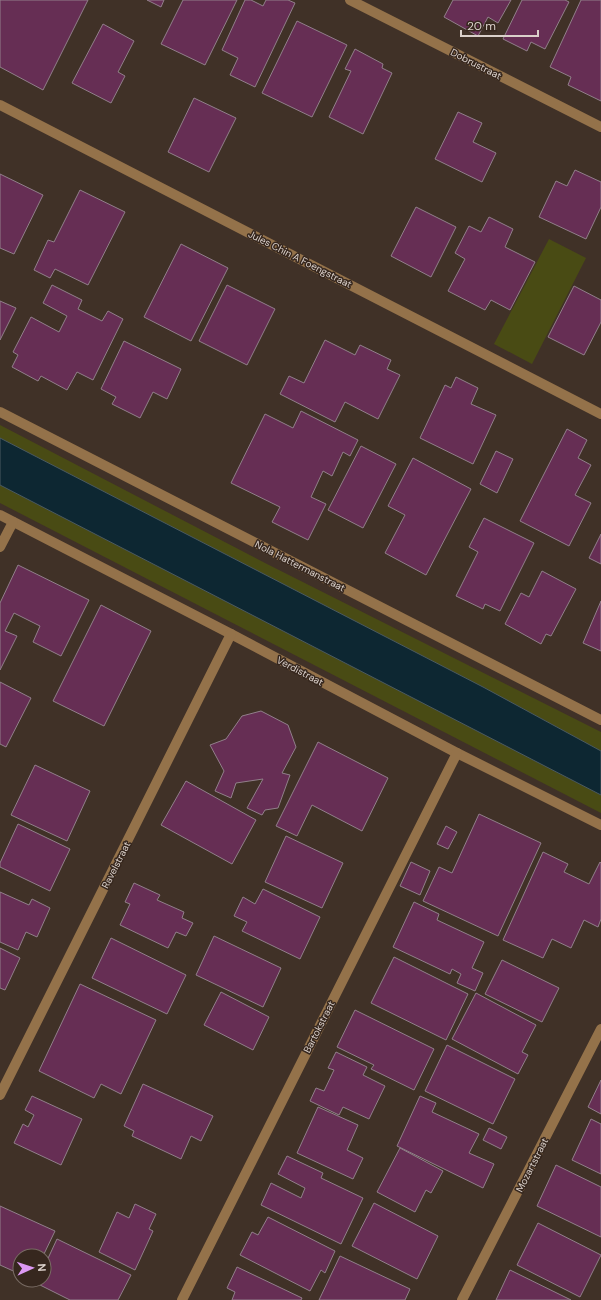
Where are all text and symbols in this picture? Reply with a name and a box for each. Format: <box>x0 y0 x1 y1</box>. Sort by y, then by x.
scale bar <box>461 12 538 38</box>
text: 20 m <box>467 18 496 34</box>
street label: Dobrustraat <box>448 46 504 82</box>
street label: Jules Chin A Foengstraat <box>246 227 354 291</box>
street label: Nola Hattermanstraat <box>253 538 347 594</box>
street label: Verdistraat <box>274 653 326 689</box>
street label: Ravelstraat <box>99 839 133 891</box>
street label: Bartokstraat <box>300 999 338 1055</box>
street label: Mozartstraat <box>513 1136 551 1194</box>
north arrow <box>12 1248 52 1288</box>
text: N <box>35 1263 49 1272</box>

